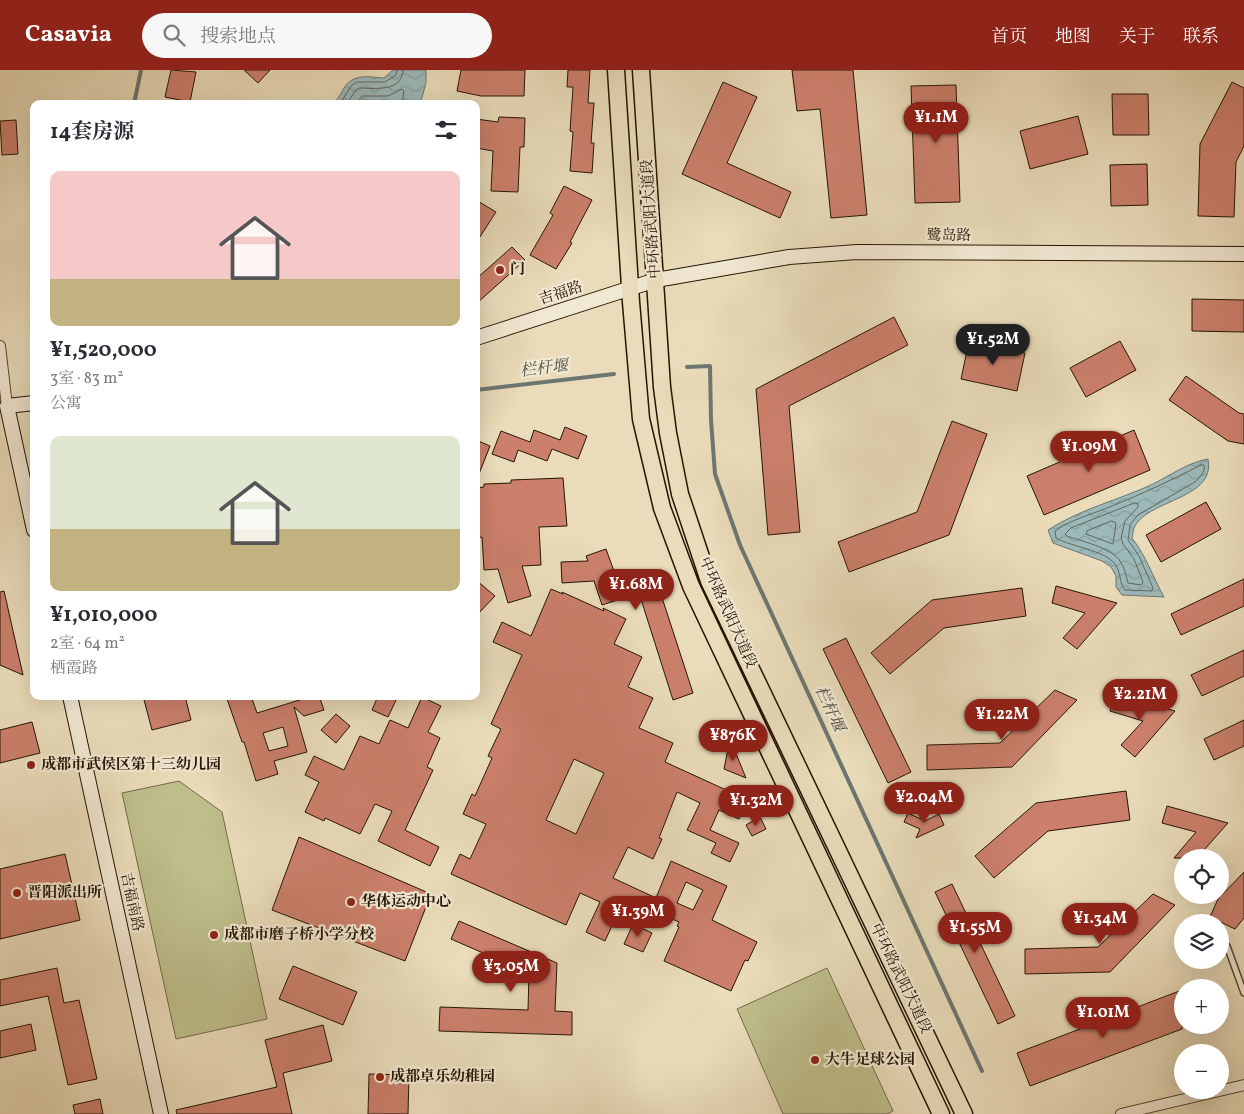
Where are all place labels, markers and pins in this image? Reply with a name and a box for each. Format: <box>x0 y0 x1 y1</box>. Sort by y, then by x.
pin: ¥1.1M <box>901 102 971 144</box>
place label: 门 <box>510 260 525 281</box>
marker: 门 <box>494 264 506 276</box>
pin: ¥1.52M <box>952 324 1034 366</box>
pin: ¥1.09M <box>1048 430 1130 473</box>
pin: ¥1.68M <box>595 568 677 611</box>
pin: ¥2.21M <box>1099 678 1181 721</box>
pin: ¥1.22M <box>961 698 1043 741</box>
pin: ¥876K <box>698 720 768 762</box>
place label: 成都市武侯区第十三幼儿园 <box>41 755 221 776</box>
marker: 成都市武侯区第十三幼儿园 <box>25 759 37 771</box>
pin: ¥2.04M <box>883 782 965 824</box>
pin: ¥1.32M <box>715 784 797 827</box>
place label: 晋阳派出所 <box>27 883 102 904</box>
marker: 晋阳派出所 <box>11 887 23 899</box>
place label: 华体运动中心 <box>361 892 451 913</box>
marker: 华体运动中心 <box>345 896 357 908</box>
pin: ¥1.39M <box>597 896 679 938</box>
pin: ¥1.34M <box>1059 902 1141 945</box>
pin: ¥1.55M <box>934 912 1016 954</box>
place label: 成都市磨子桥小学分校 <box>224 925 375 946</box>
marker: 成都市磨子桥小学分校 <box>208 929 220 941</box>
pin: ¥3.05M <box>470 950 552 993</box>
pin: ¥1.01M <box>1062 996 1144 1039</box>
place label: 大牛足球公园 <box>825 1050 915 1071</box>
marker: 大牛足球公园 <box>809 1054 821 1066</box>
place label: 成都卓乐幼稚园 <box>390 1067 495 1088</box>
marker: 成都卓乐幼稚园 <box>374 1071 386 1083</box>

